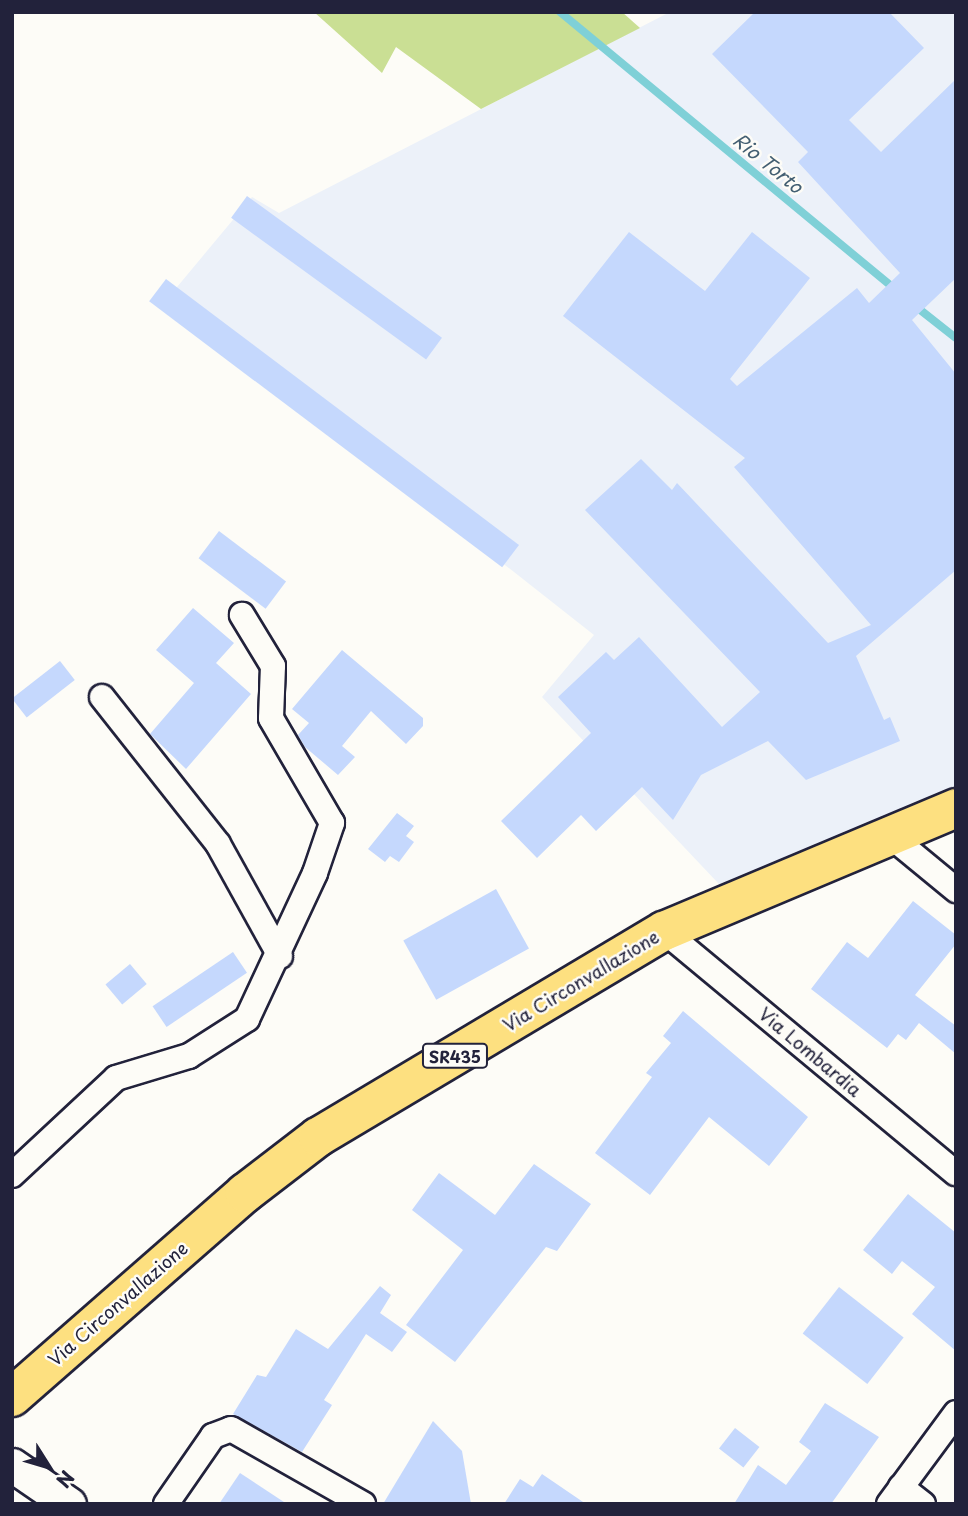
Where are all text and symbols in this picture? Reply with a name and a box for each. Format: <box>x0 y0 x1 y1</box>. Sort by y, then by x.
water label: Rio Torto <box>728 128 808 198</box>
street label: Via Circonvallazione <box>499 926 663 1036</box>
street label: Via Lombardia <box>755 1003 865 1101</box>
road number: SR435 <box>422 1044 488 1068</box>
street label: Via Circonvallazione <box>44 1237 192 1371</box>
north arrow <box>14 1432 84 1502</box>
text: N <box>50 1465 81 1494</box>

